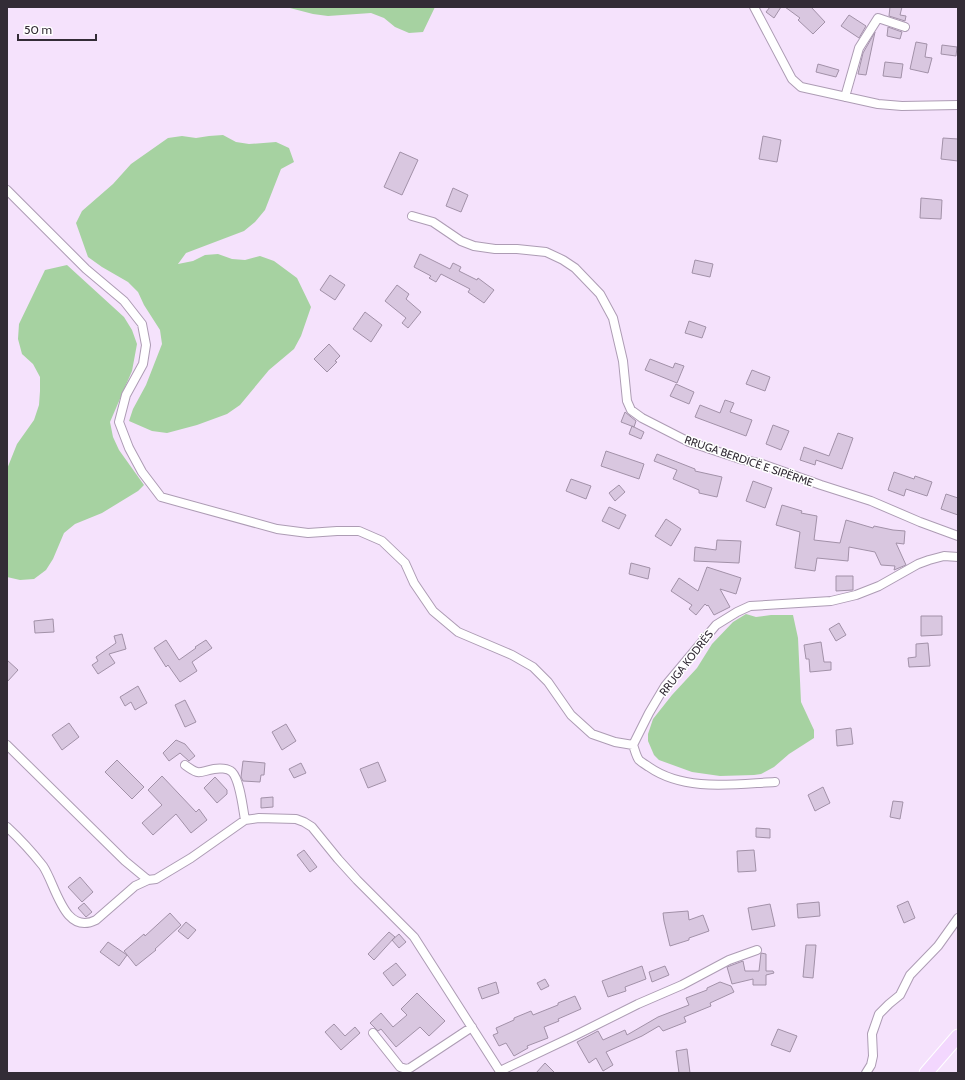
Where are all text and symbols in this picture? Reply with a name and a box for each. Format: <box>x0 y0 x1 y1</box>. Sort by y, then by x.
scale bar <box>18 16 96 42</box>
text: 50 m <box>24 22 52 37</box>
street label: RRUGA BERDICË E SIPËRME <box>683 432 815 490</box>
street label: RRUGA KODRËS <box>656 627 716 699</box>

